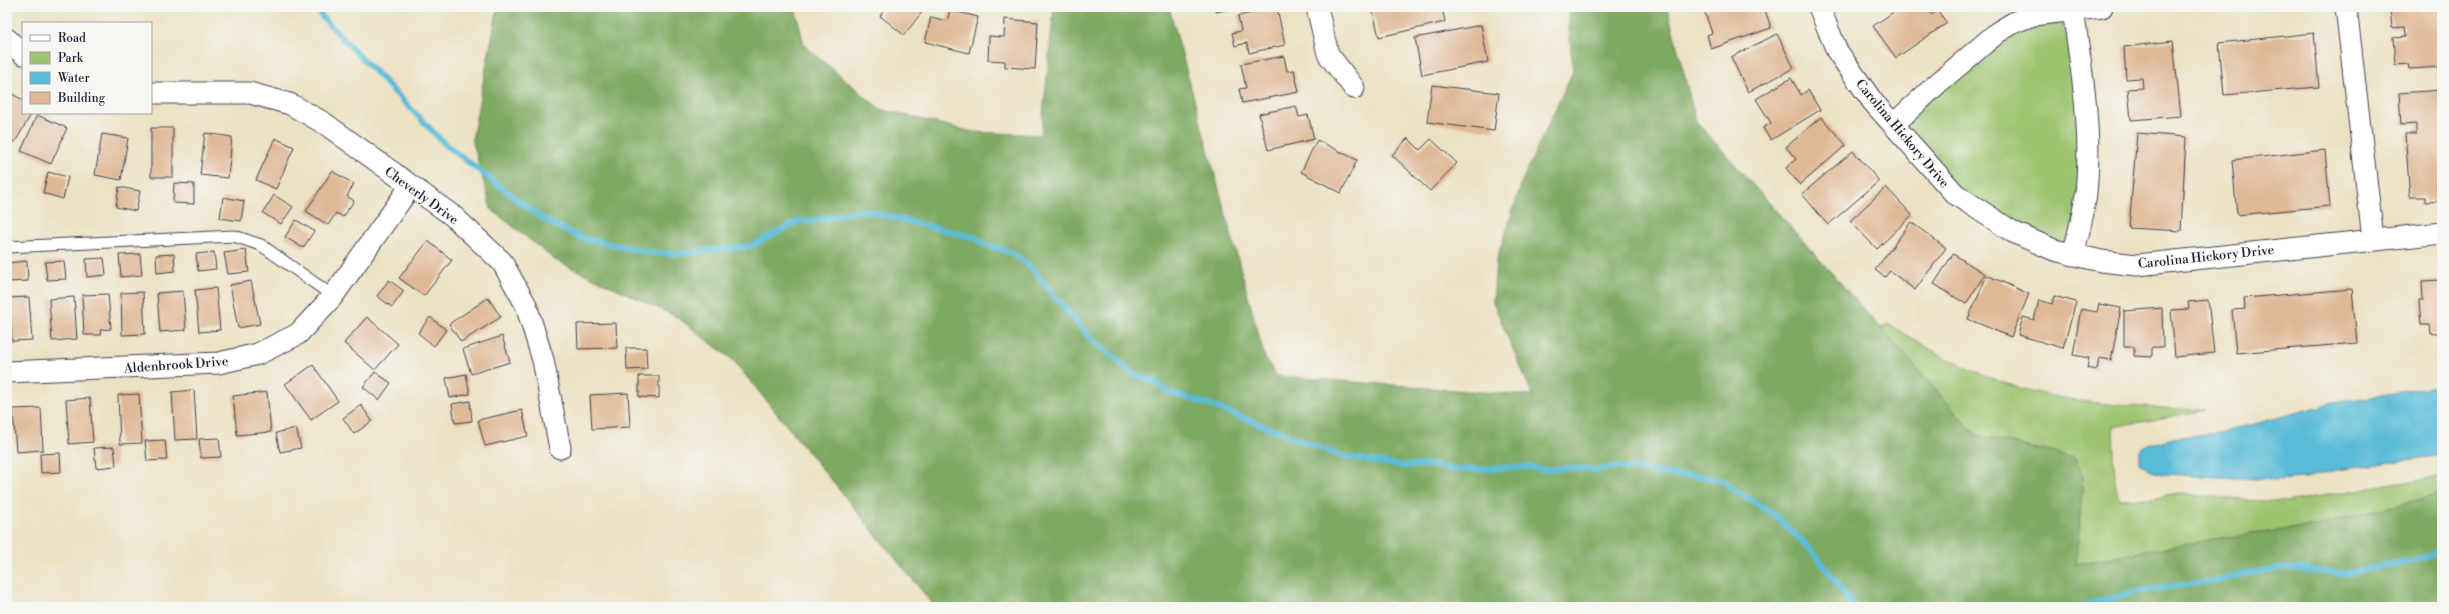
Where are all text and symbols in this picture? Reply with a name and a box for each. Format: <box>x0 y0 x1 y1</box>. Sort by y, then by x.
legend <box>22 22 152 114</box>
text: Road <box>58 31 86 46</box>
text: Park <box>58 51 84 66</box>
text: Water <box>57 71 90 86</box>
street label: Carolina Hickory Drive <box>1852 76 1953 192</box>
text: Building <box>57 91 106 106</box>
street label: Cheverly Drive <box>381 164 462 228</box>
street label: Carolina Hickory Drive <box>2137 242 2275 272</box>
street label: Aldenbrook Drive <box>122 353 229 377</box>

